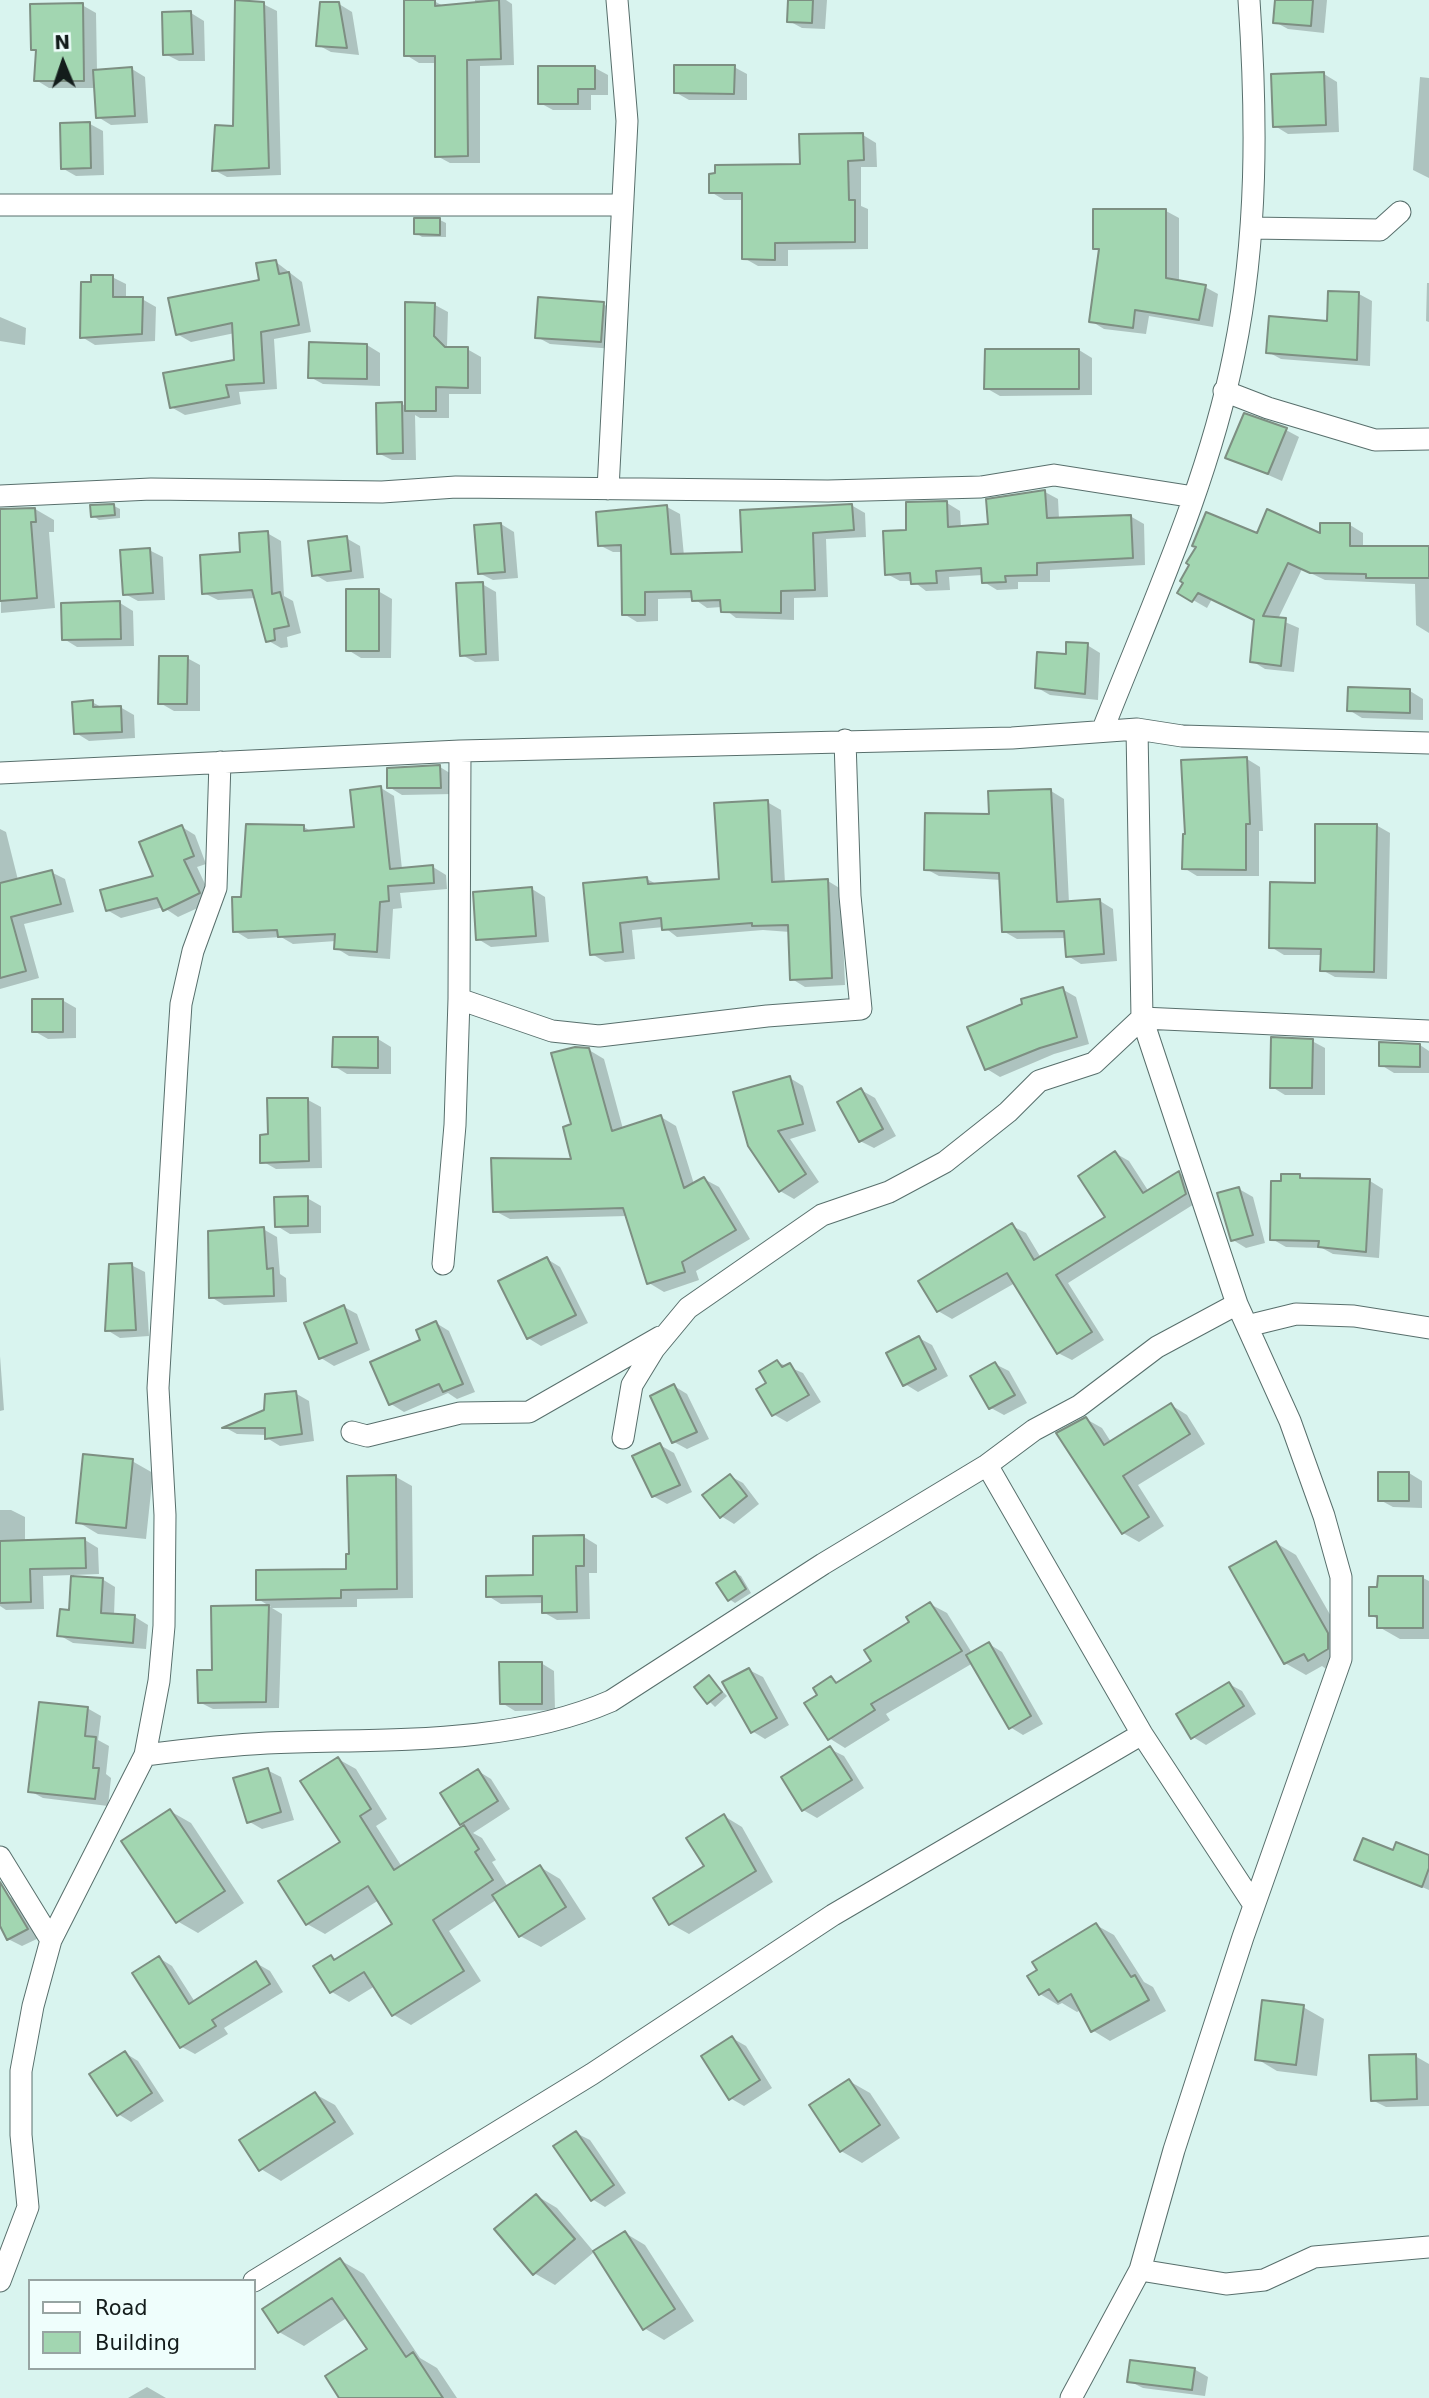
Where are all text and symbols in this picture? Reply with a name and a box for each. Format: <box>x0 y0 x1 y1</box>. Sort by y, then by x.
north arrow <box>28 28 98 98</box>
text: N <box>54 31 71 53</box>
legend <box>28 2279 256 2370</box>
text: Road <box>95 2296 148 2320</box>
text: Building <box>95 2331 180 2355</box>

